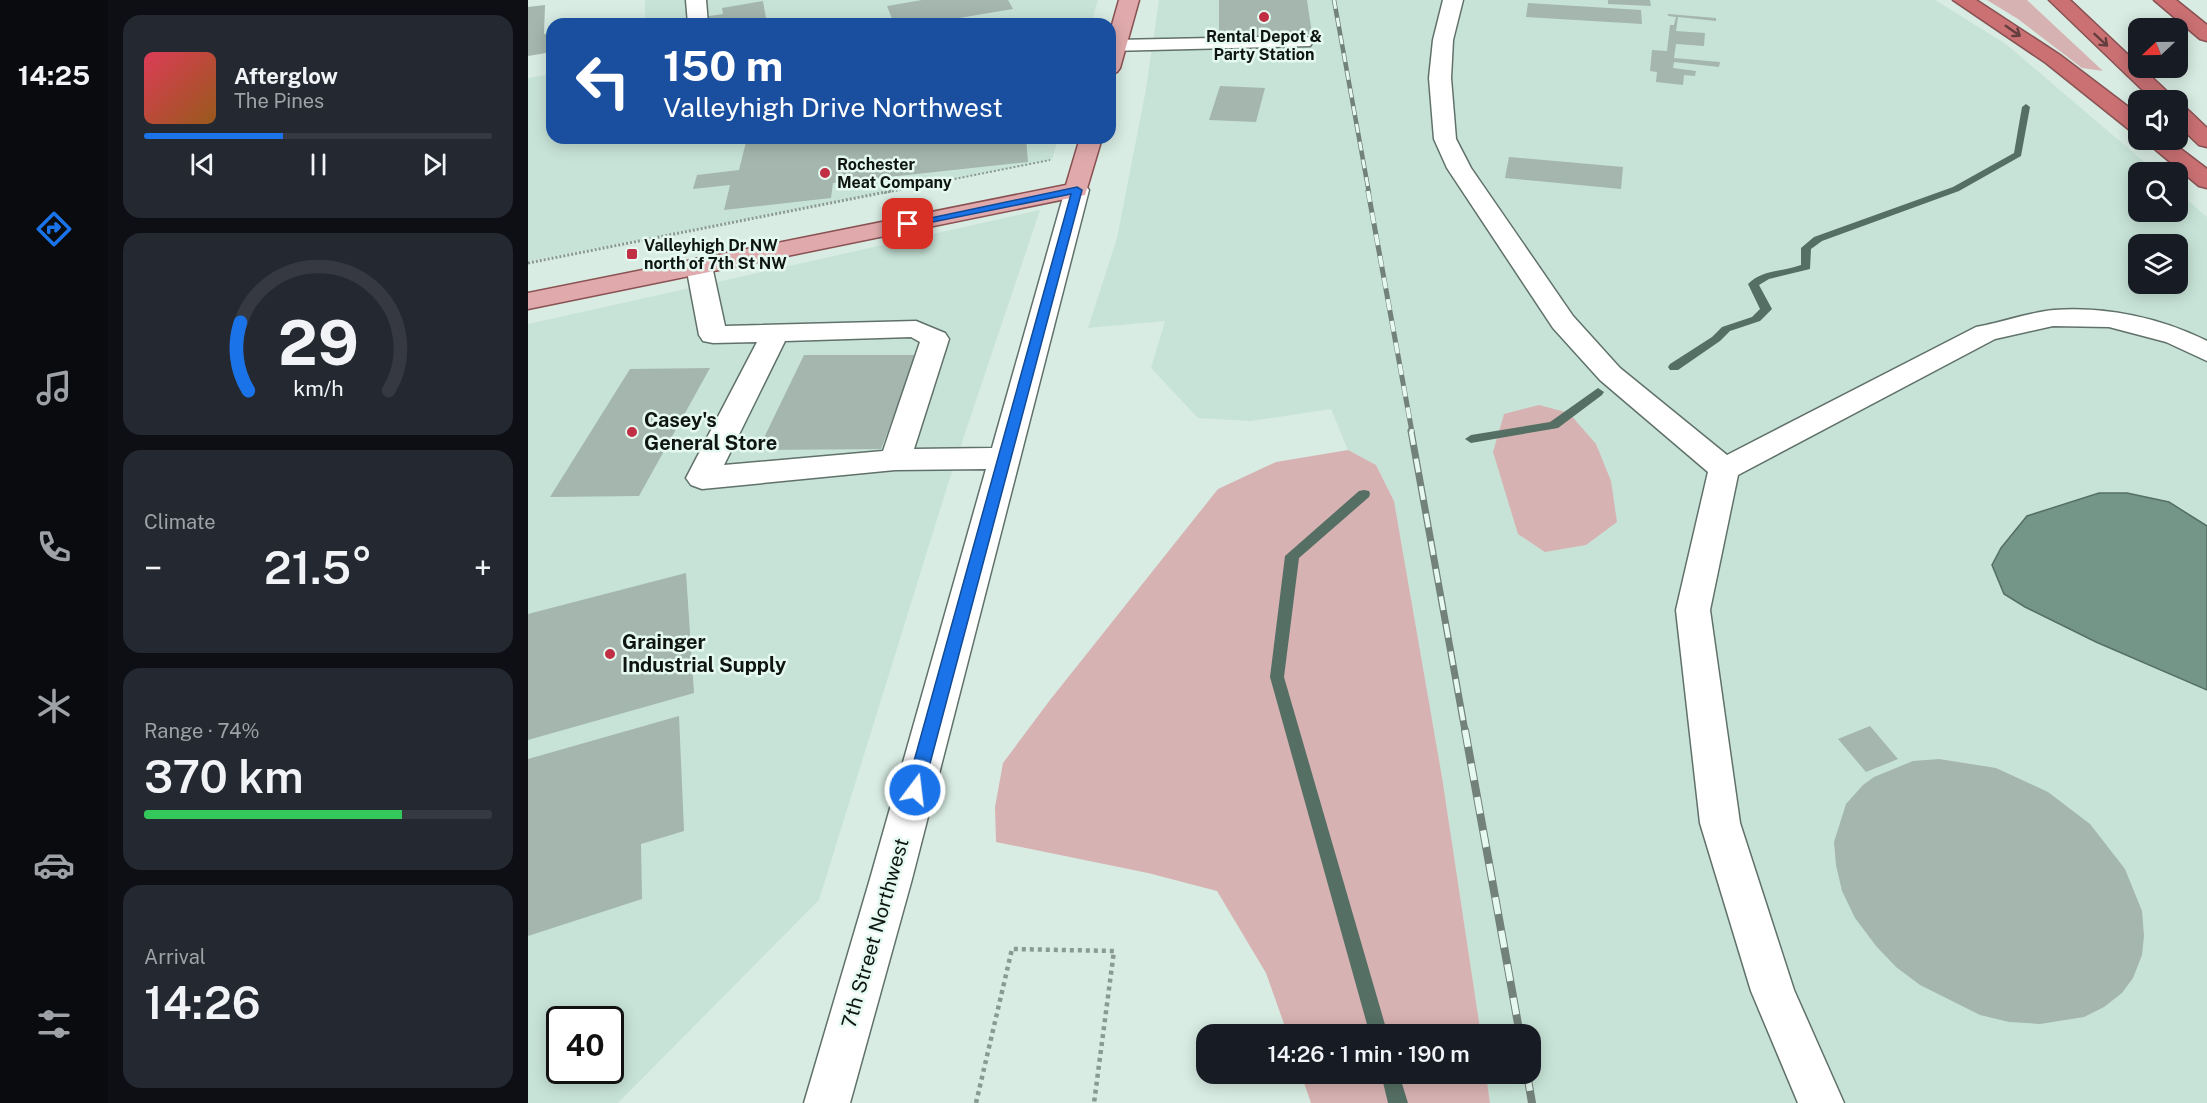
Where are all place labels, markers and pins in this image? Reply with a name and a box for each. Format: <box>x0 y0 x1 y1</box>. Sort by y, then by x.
marker: Rental Depot & Party Station <box>1257 10 1271 24</box>
place label: Rental Depot & Party Station <box>1206 27 1322 64</box>
place label: Rochester Meat Company <box>837 155 952 192</box>
marker: Rochester Meat Company <box>818 166 832 180</box>
pin <box>882 198 933 249</box>
place label: Valleyhigh Dr NW north of 7th St NW <box>644 236 787 273</box>
marker: Valleyhigh Dr NW north of 7th St NW <box>625 247 639 261</box>
place label: Casey's General Store <box>644 408 777 455</box>
marker: Casey's General Store <box>625 425 639 439</box>
place label: Grainger Industrial Supply <box>622 630 786 677</box>
marker: Grainger Industrial Supply <box>603 647 617 661</box>

